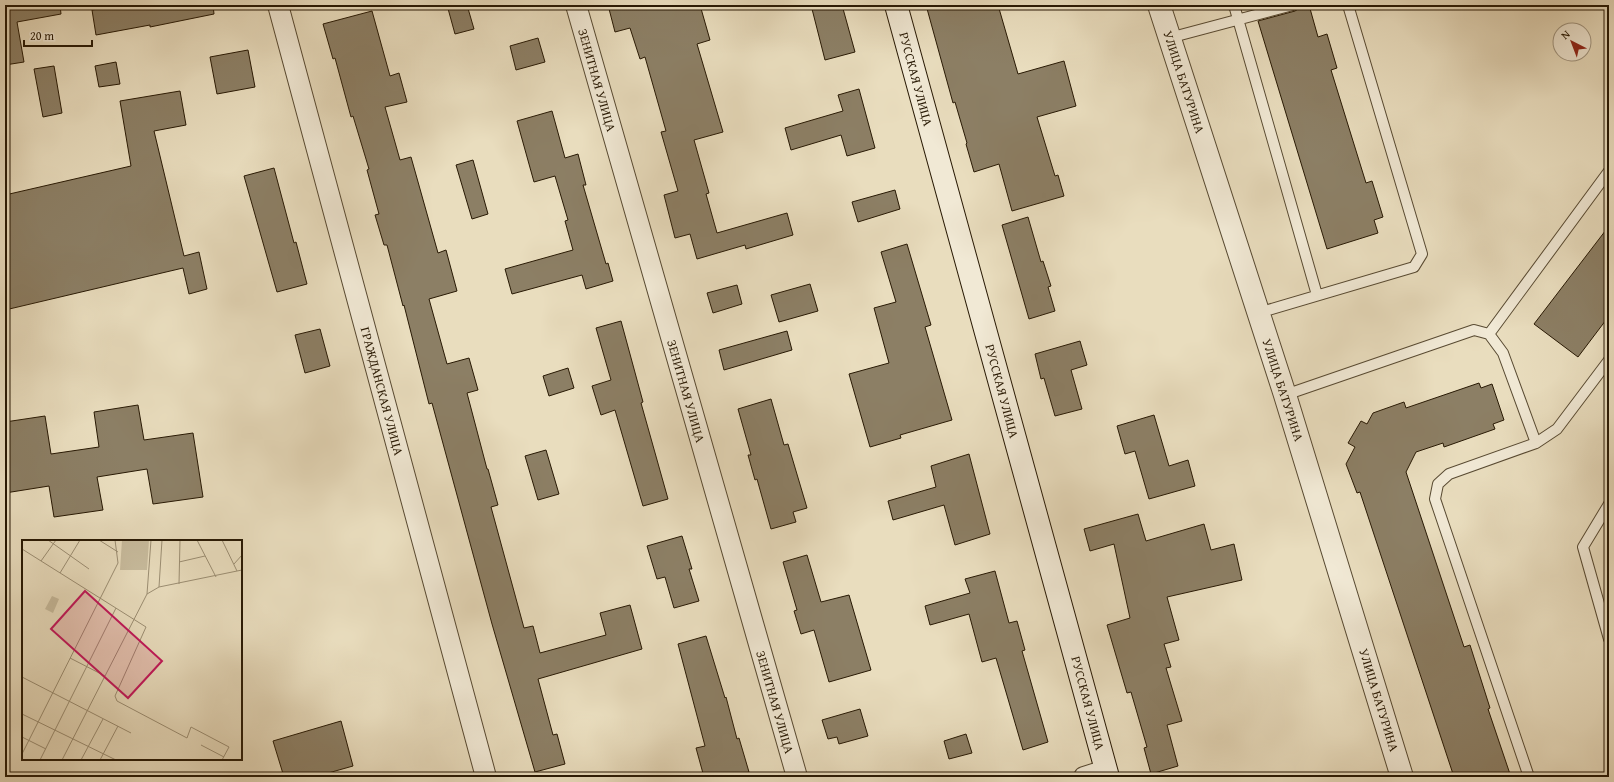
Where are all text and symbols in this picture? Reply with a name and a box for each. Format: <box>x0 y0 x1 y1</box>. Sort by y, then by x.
scale bar <box>24 22 92 48</box>
north arrow <box>1552 22 1592 62</box>
street label: ЗЕНИТНАЯ УЛИЦА <box>573 26 621 134</box>
text: N <box>1557 26 1574 43</box>
text: 20 m <box>30 27 54 44</box>
street label: УЛИЦА БАТУРИНА <box>1158 28 1210 136</box>
street label: РУССКАЯ УЛИЦА <box>894 30 938 128</box>
street label: ГРАЖДАНСКАЯ УЛИЦА <box>356 325 408 457</box>
street label: УЛИЦА БАТУРИНА <box>1257 336 1309 444</box>
street label: ЗЕНИТНАЯ УЛИЦА <box>662 337 710 445</box>
street label: РУССКАЯ УЛИЦА <box>980 342 1024 440</box>
inset map <box>22 540 242 760</box>
street label: УЛИЦА БАТУРИНА <box>1354 646 1404 754</box>
street label: ЗЕНИТНАЯ УЛИЦА <box>751 648 799 756</box>
street label: РУССКАЯ УЛИЦА <box>1066 654 1110 752</box>

